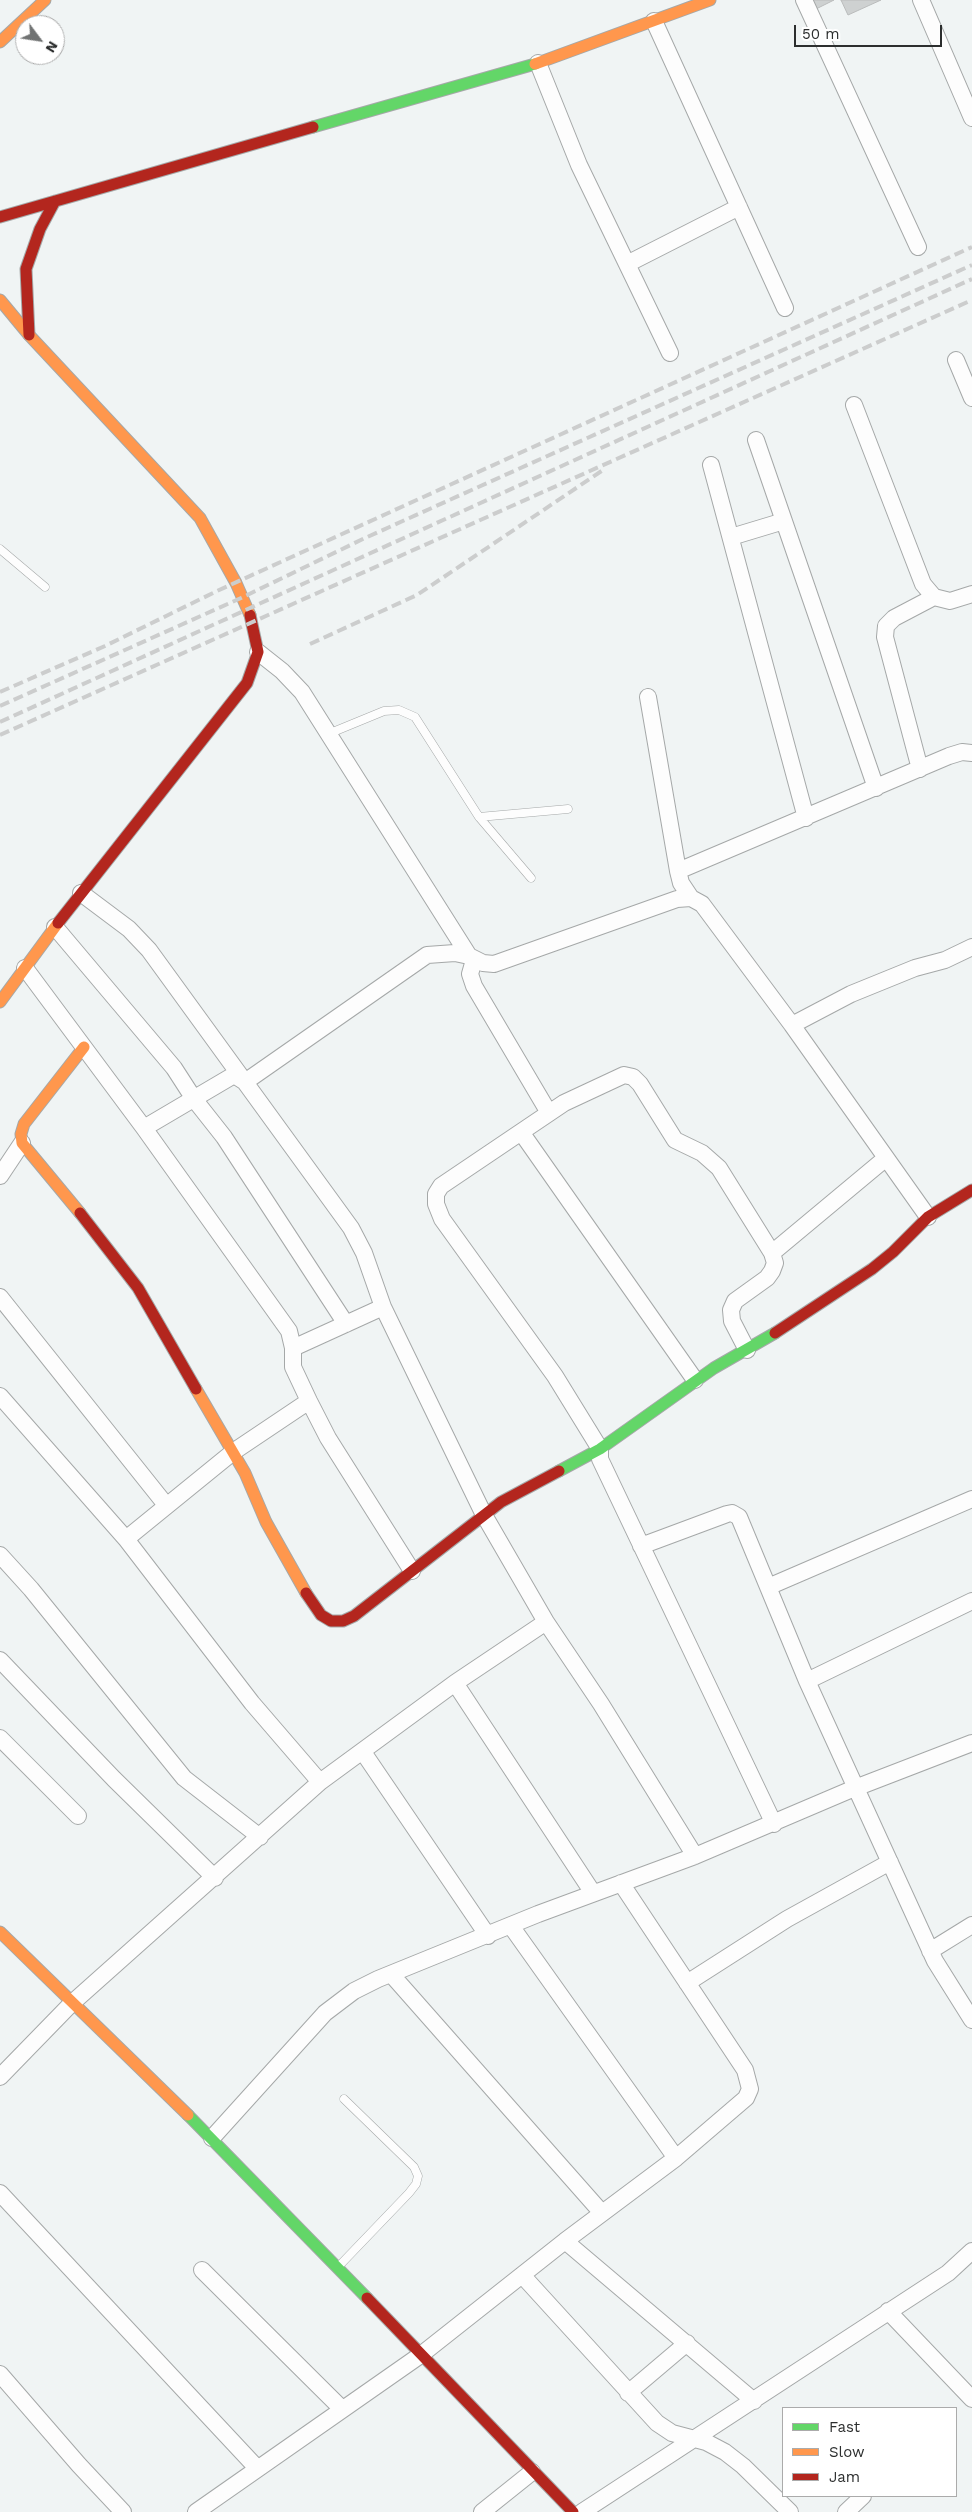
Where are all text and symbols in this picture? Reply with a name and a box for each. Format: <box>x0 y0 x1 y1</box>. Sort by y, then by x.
north arrow <box>15 15 65 65</box>
scale bar <box>797 15 944 47</box>
text: 50 m <box>802 25 839 43</box>
text: N <box>42 39 62 56</box>
legend <box>782 2407 957 2497</box>
text: Fast <box>829 2418 860 2436</box>
text: Slow <box>829 2443 865 2461</box>
text: Jam <box>829 2468 860 2486</box>

